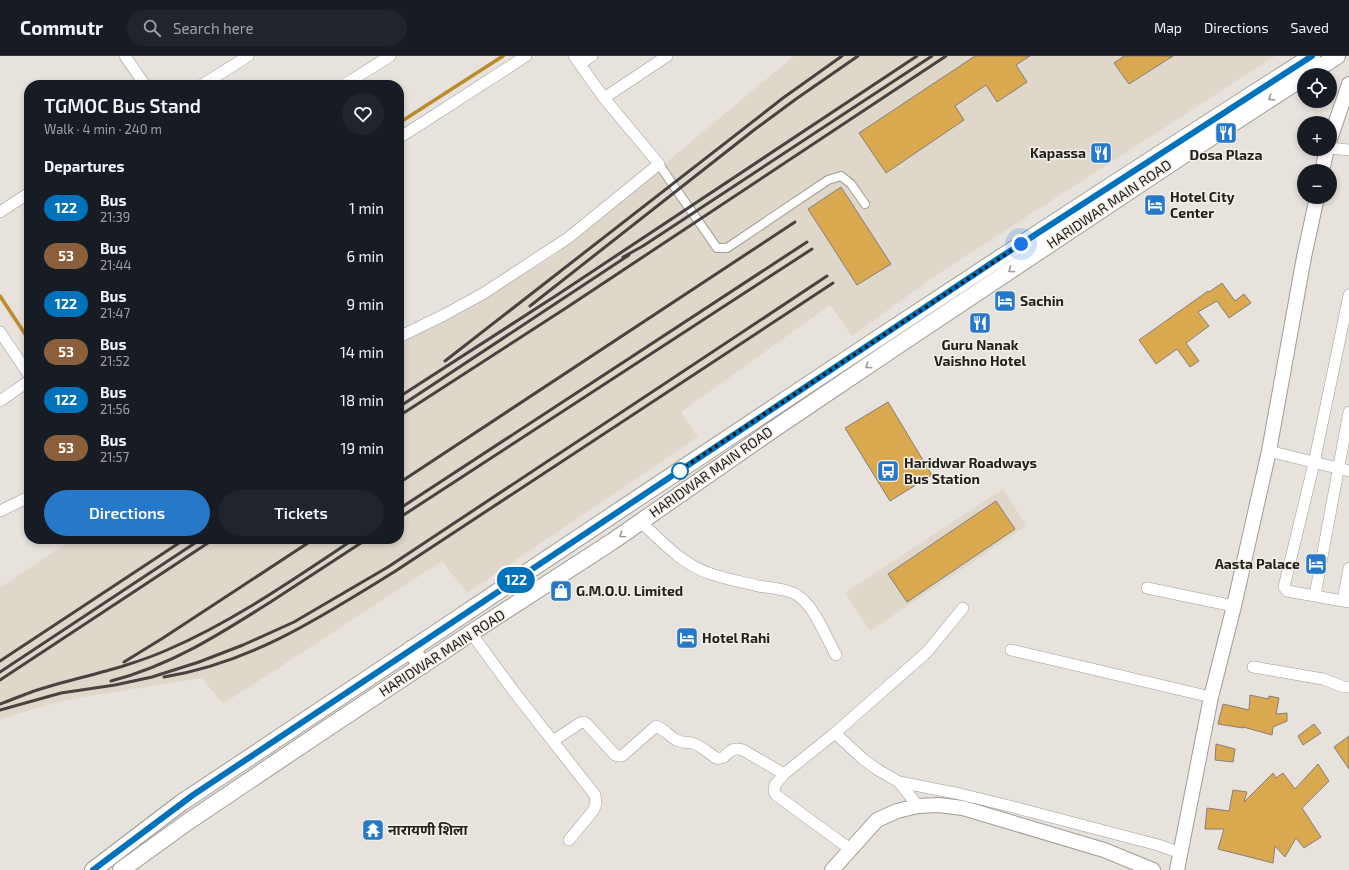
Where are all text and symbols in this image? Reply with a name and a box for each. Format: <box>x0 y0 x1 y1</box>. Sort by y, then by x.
search box <box>127 10 407 46</box>
text: Commutr <box>20 16 103 39</box>
icon: search <box>141 17 163 39</box>
text: Search here <box>173 19 254 37</box>
text: Map <box>1154 19 1182 36</box>
text: Directions <box>1204 19 1269 36</box>
text: Saved <box>1291 19 1329 36</box>
map controls <box>1297 68 1337 204</box>
button: locate <box>1297 68 1337 108</box>
button: heart <box>342 93 384 135</box>
text: TGMOC Bus Stand <box>44 94 201 117</box>
one-way arrow <box>1268 94 1275 101</box>
button: + <box>1297 116 1337 156</box>
restaurant icon: Dosa Plaza <box>1213 120 1239 146</box>
text: Walk · 4 min · 240 m <box>44 121 162 137</box>
restaurant icon: Kapassa <box>1088 140 1114 166</box>
place label: Kapassa <box>1030 144 1086 161</box>
place label: Dosa Plaza <box>1190 146 1262 163</box>
street label: HARIDWAR MAIN ROAD <box>1043 156 1174 252</box>
text: Departures <box>44 157 124 175</box>
button: − <box>1297 164 1337 204</box>
place label: Hotel City Center <box>1170 188 1235 221</box>
text: Bus <box>100 191 126 209</box>
hotel icon: Hotel City Center <box>1142 192 1168 218</box>
text: 122 <box>55 199 77 216</box>
text: 1 min <box>349 199 384 217</box>
text: 21:39 <box>100 209 130 225</box>
your location <box>1011 234 1031 254</box>
text: Bus <box>100 239 126 257</box>
text: 53 <box>58 247 74 264</box>
text: 6 min <box>346 247 384 265</box>
text: 21:44 <box>100 257 132 273</box>
one-way arrow <box>1008 265 1015 272</box>
text: Bus <box>100 287 126 305</box>
hotel icon: Sachin <box>992 288 1018 314</box>
place label: Sachin <box>1020 292 1064 309</box>
text: 122 <box>55 295 77 312</box>
text: 9 min <box>346 295 384 313</box>
text: 21:47 <box>100 305 130 321</box>
restaurant icon: Guru Nanak Vaishno Hotel <box>967 310 993 336</box>
text: Bus <box>100 335 126 353</box>
place label: Guru Nanak Vaishno Hotel <box>934 336 1026 369</box>
text: 53 <box>58 343 74 360</box>
text: 14 min <box>340 343 384 361</box>
text: 21:52 <box>100 353 130 369</box>
one-way arrow <box>865 361 872 368</box>
text: Bus <box>100 383 126 401</box>
text: 122 <box>55 391 77 408</box>
text: 18 min <box>340 391 384 409</box>
text: 21:56 <box>100 401 130 417</box>
street label: HARIDWAR MAIN ROAD <box>646 423 776 521</box>
text: Bus <box>100 431 126 449</box>
text: 53 <box>58 439 74 456</box>
text: 19 min <box>341 439 384 457</box>
text: 21:57 <box>100 449 129 465</box>
place label: Haridwar Roadways Bus Station <box>904 454 1037 487</box>
bus stop icon: Haridwar Roadways Bus Station <box>875 458 901 484</box>
unlabelled marker <box>671 462 689 480</box>
button: Directions <box>44 490 210 536</box>
button: Tickets <box>218 490 384 536</box>
one-way arrow <box>620 530 627 537</box>
hotel icon: Aasta Palace <box>1303 551 1329 577</box>
place label: Aasta Palace <box>1215 555 1300 572</box>
line badge: 122 <box>493 567 539 593</box>
text: 122 <box>505 571 527 588</box>
shop icon: G.M.O.U. Limited <box>548 578 574 604</box>
place label: G.M.O.U. Limited <box>576 582 683 599</box>
street label: HARIDWAR MAIN ROAD <box>376 605 508 700</box>
hotel icon: Hotel Rahi <box>674 625 700 651</box>
place label: Hotel Rahi <box>702 629 770 646</box>
temple icon: नारायणी शिला <box>360 817 386 843</box>
place label: नारायणी शिला <box>388 821 468 838</box>

